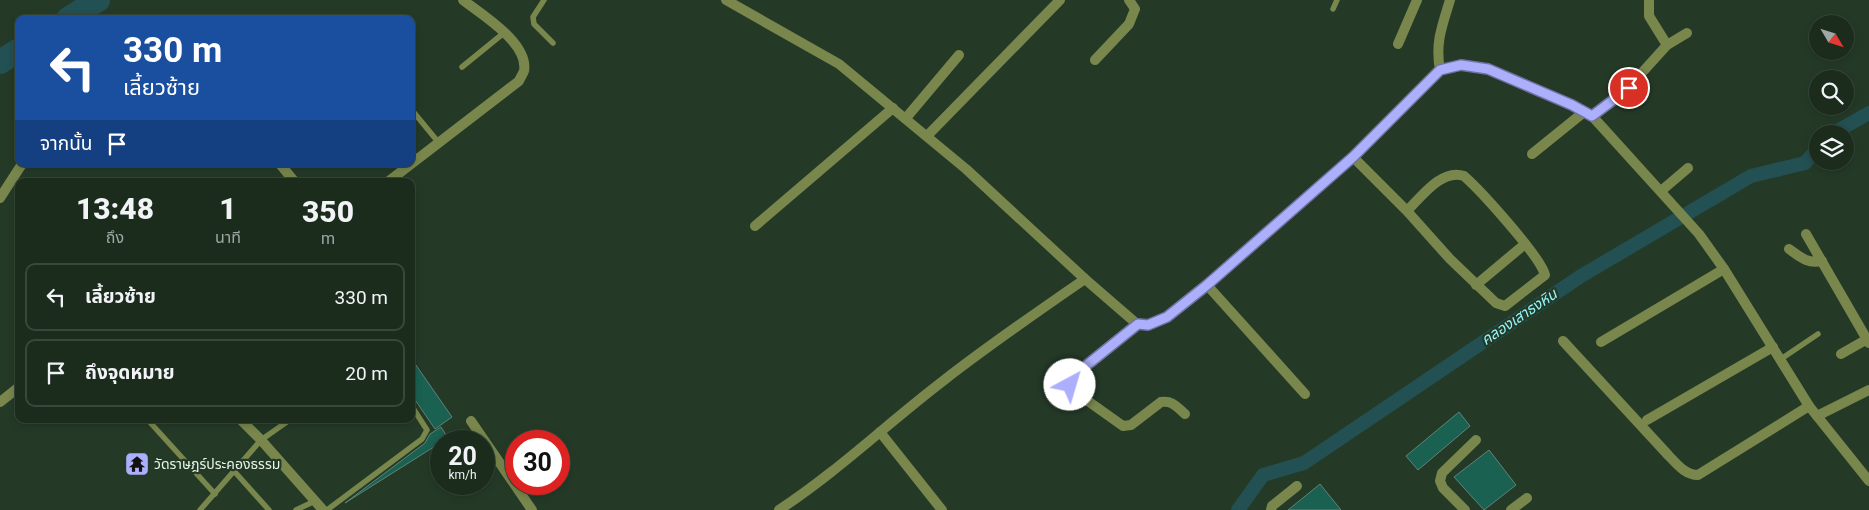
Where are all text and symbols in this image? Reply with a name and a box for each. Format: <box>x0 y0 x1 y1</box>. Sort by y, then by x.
north arrow <box>1809 15 1854 60</box>
map controls <box>1809 15 1854 170</box>
text: 330 m <box>123 30 222 71</box>
icon: left <box>40 35 105 100</box>
pin <box>1608 67 1650 109</box>
button: search <box>1809 70 1854 115</box>
icon: arrive <box>1615 74 1643 102</box>
text: เลี้ยวซ้าย <box>123 75 200 100</box>
button: layers <box>1809 125 1854 170</box>
icon: arrive <box>103 130 131 158</box>
text: จากนั้น <box>40 132 93 155</box>
text: 13:48 <box>76 191 154 226</box>
text: 1 <box>219 191 237 226</box>
text: 350 <box>302 194 354 229</box>
text: ถึง <box>106 228 124 247</box>
text: นาที <box>215 228 241 247</box>
text: m <box>321 229 335 248</box>
icon: left <box>42 283 70 311</box>
text: เลี้ยวซ้าย <box>85 285 156 308</box>
water label: คลองเสาธงหิน <box>1478 285 1561 349</box>
text: 330 m <box>335 286 388 309</box>
position arrow <box>1043 358 1095 410</box>
icon: arrive <box>42 359 70 387</box>
text: ถึงจุดหมาย <box>85 361 175 384</box>
text: 20 m <box>345 362 388 385</box>
speed limit sign: 30 <box>505 430 570 495</box>
text: 20 <box>448 442 477 471</box>
temple icon: วัดราษฎร์ประคองธรรม <box>124 451 150 477</box>
place label: วัดราษฎร์ประคองธรรม <box>154 456 280 472</box>
text: km/h <box>448 468 477 482</box>

